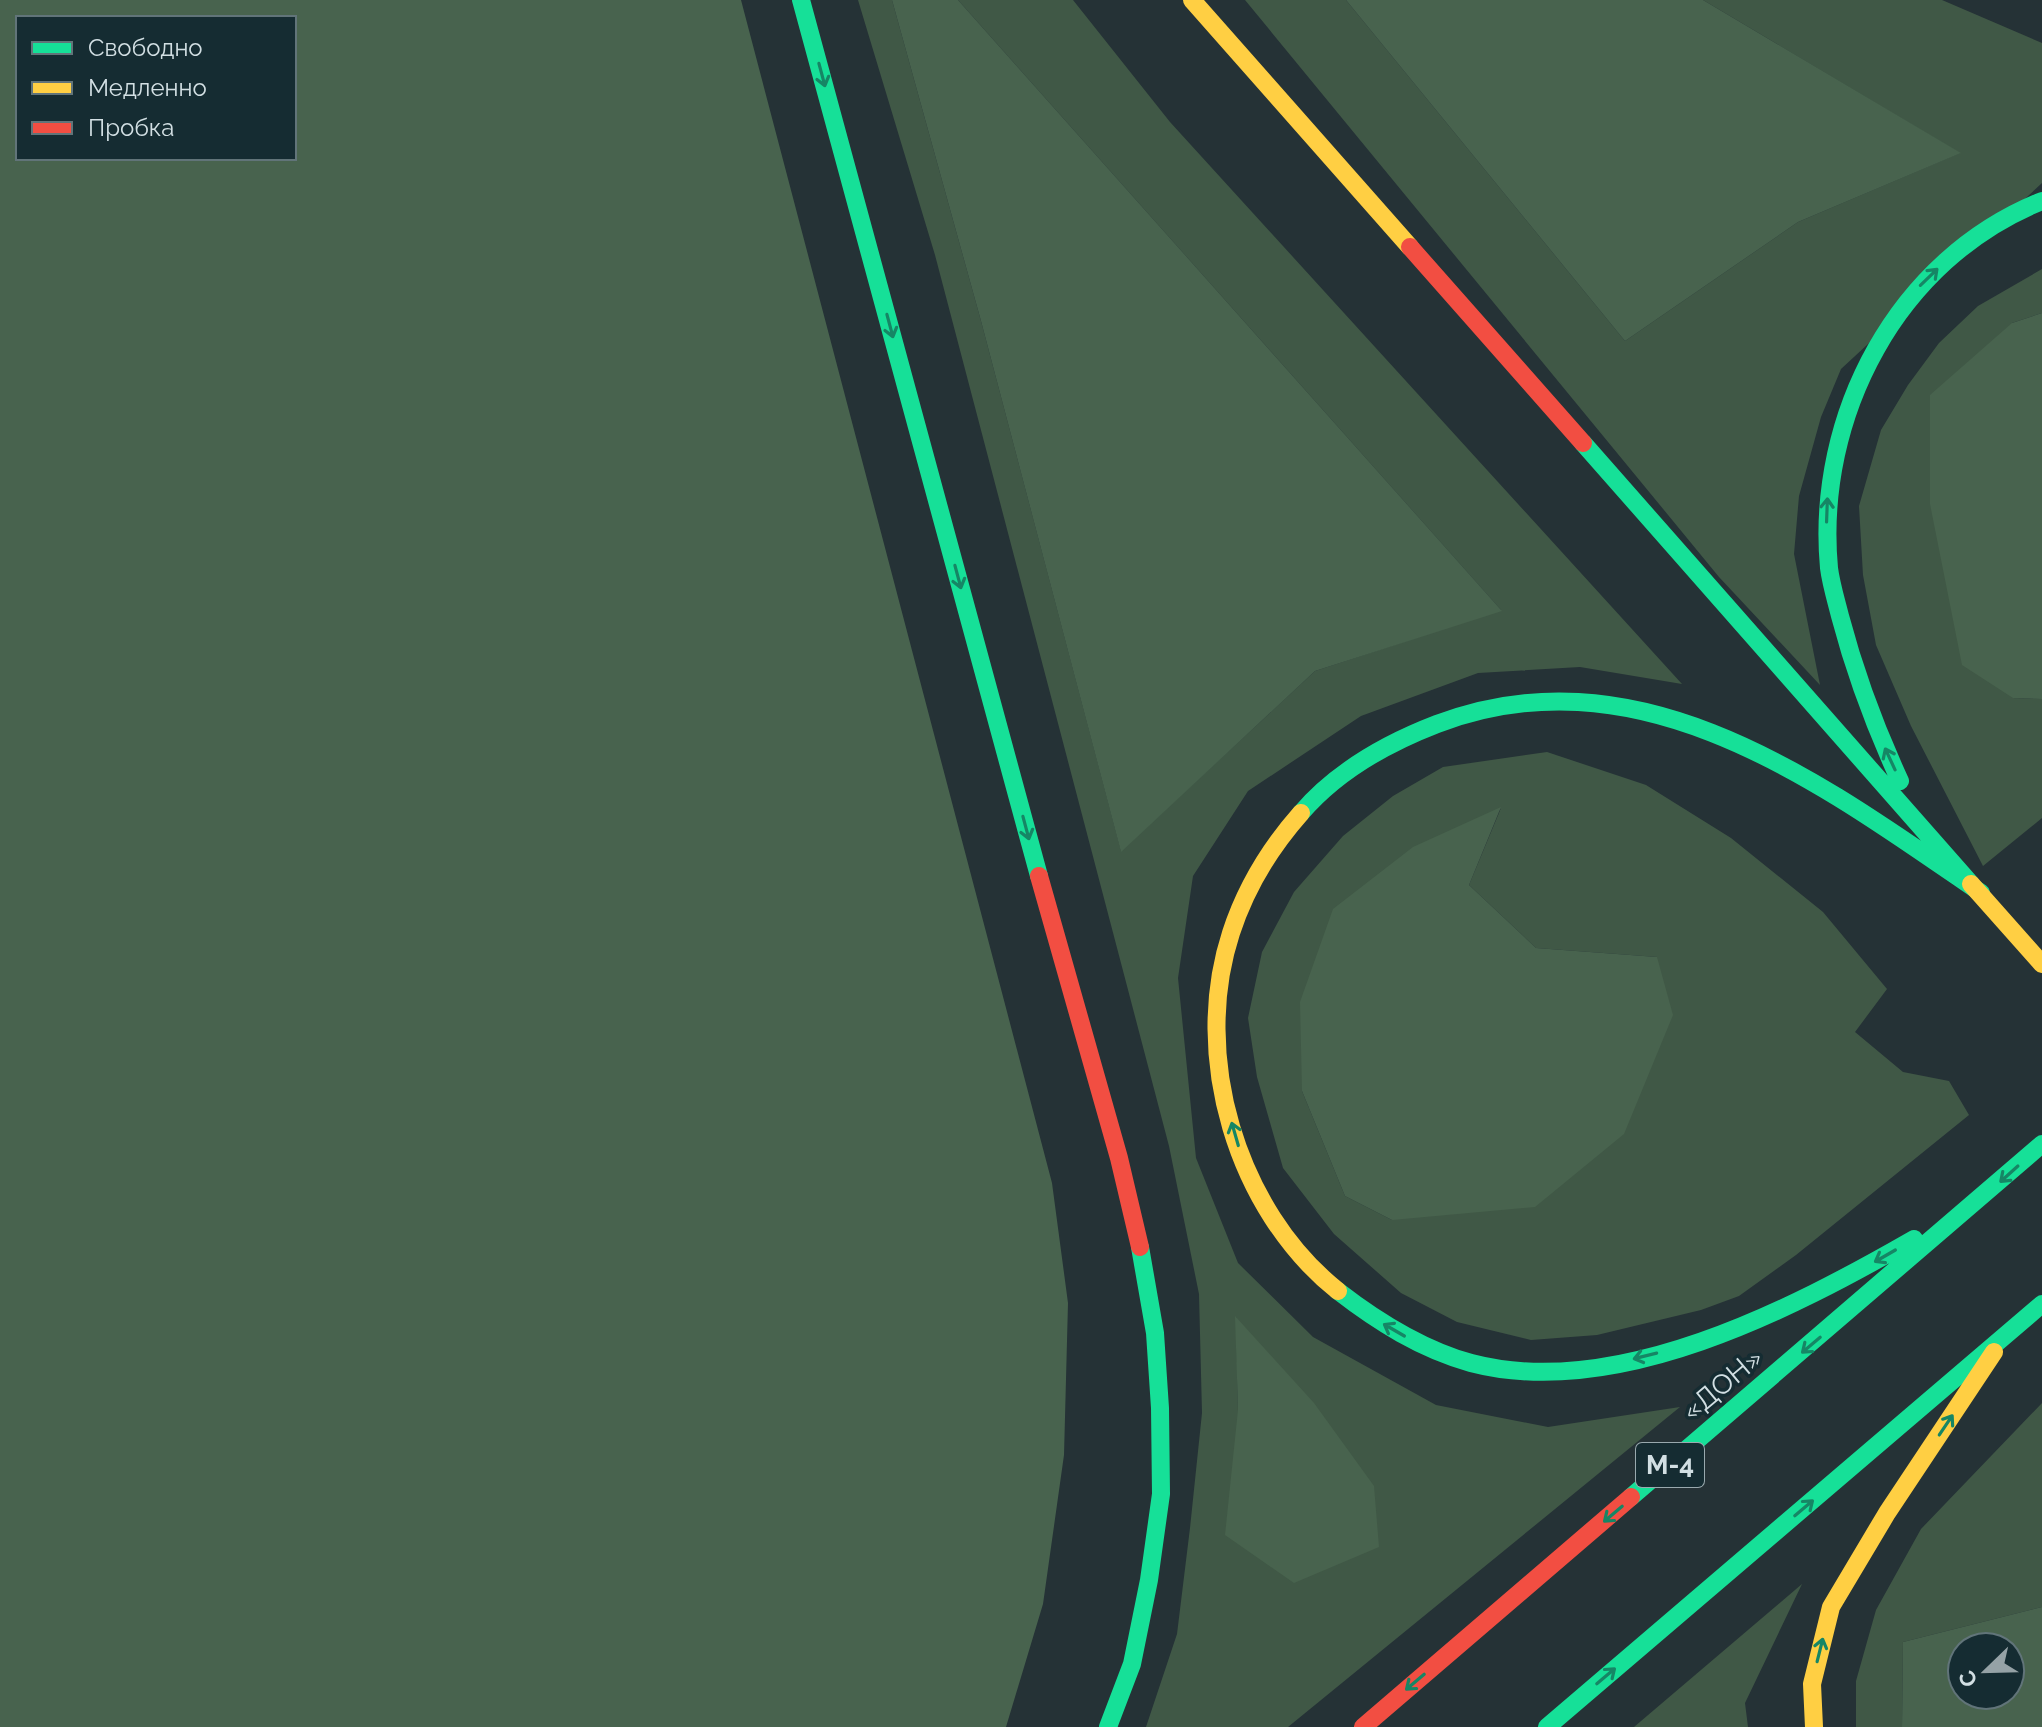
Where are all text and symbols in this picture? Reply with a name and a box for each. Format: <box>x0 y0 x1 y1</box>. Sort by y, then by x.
legend <box>16 16 296 160</box>
text: Свободно <box>88 33 203 62</box>
one-way arrow <box>815 62 830 88</box>
text: Медленно <box>88 73 207 102</box>
text: Пробка <box>88 113 174 142</box>
one-way arrow <box>1919 268 1939 287</box>
one-way arrow <box>883 313 898 339</box>
one-way arrow <box>1820 497 1835 524</box>
one-way arrow <box>951 564 966 590</box>
one-way arrow <box>1882 748 1897 772</box>
one-way arrow <box>1019 815 1034 841</box>
one-way arrow <box>1226 1122 1241 1148</box>
one-way arrow <box>2000 1165 2020 1183</box>
one-way arrow <box>1874 1248 1897 1264</box>
one-way arrow <box>1383 1322 1406 1338</box>
one-way arrow <box>1801 1336 1821 1354</box>
street label: «ДОН» <box>1675 1341 1769 1427</box>
one-way arrow <box>1633 1349 1659 1364</box>
one-way arrow <box>1937 1414 1954 1436</box>
road number: М-4 <box>1636 1443 1704 1487</box>
one-way arrow <box>1793 1499 1814 1517</box>
one-way arrow <box>1603 1505 1624 1523</box>
north arrow <box>1946 1631 2026 1711</box>
one-way arrow <box>1813 1638 1828 1663</box>
one-way arrow <box>1595 1667 1616 1685</box>
text: С <box>1953 1667 1983 1691</box>
one-way arrow <box>1406 1673 1426 1691</box>

